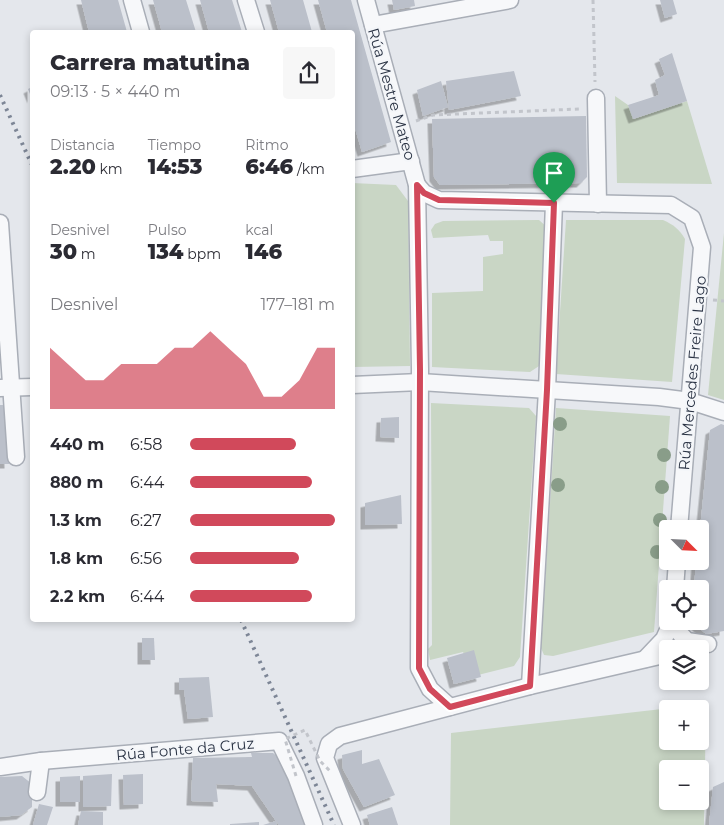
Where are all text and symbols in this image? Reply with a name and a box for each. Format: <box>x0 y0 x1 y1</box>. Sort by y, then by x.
street label: Rúa Mestre Mateo <box>364 26 420 162</box>
button: share <box>283 47 335 99</box>
text: Carrera matutina <box>50 49 250 76</box>
text: 09:13 · 5 × 440 m <box>50 82 181 101</box>
text: Distancia <box>50 136 115 154</box>
text: Tiempo <box>148 136 201 154</box>
text: Ritmo <box>245 136 288 154</box>
pin <box>533 152 575 203</box>
text: 2.20 <box>50 154 96 179</box>
text: 14:53 <box>148 154 202 179</box>
text: 6:46 <box>245 154 293 179</box>
icon: arrive <box>540 159 568 187</box>
text: km <box>96 160 123 178</box>
text: /km <box>293 160 325 178</box>
text: Desnivel <box>50 221 110 239</box>
text: Pulso <box>148 221 187 239</box>
text: kcal <box>245 221 273 239</box>
text: 30 <box>50 239 77 264</box>
text: 134 <box>148 239 184 264</box>
text: 146 <box>245 239 282 264</box>
text: m <box>77 245 96 263</box>
text: bpm <box>184 245 221 263</box>
street label: Rúa Mercedes Freire Lago <box>674 275 710 471</box>
text: Desnivel <box>50 295 118 314</box>
text: 177–181 m <box>261 295 335 314</box>
text: 440 m <box>50 435 104 454</box>
text: 6:58 <box>130 435 162 454</box>
text: 880 m <box>50 473 103 492</box>
text: 6:44 <box>130 473 164 492</box>
text: 1.3 km <box>50 511 102 530</box>
text: 6:27 <box>130 511 162 530</box>
north arrow <box>659 520 709 570</box>
map controls <box>659 520 709 810</box>
text: 1.8 km <box>50 549 103 568</box>
text: 6:56 <box>130 549 162 568</box>
button: locate <box>659 580 709 630</box>
text: 2.2 km <box>50 587 105 606</box>
text: 6:44 <box>130 587 164 606</box>
button: layers <box>659 640 709 690</box>
button: + <box>659 700 709 750</box>
street label: Rúa Fonte da Cruz <box>115 733 255 765</box>
button: − <box>659 760 709 810</box>

